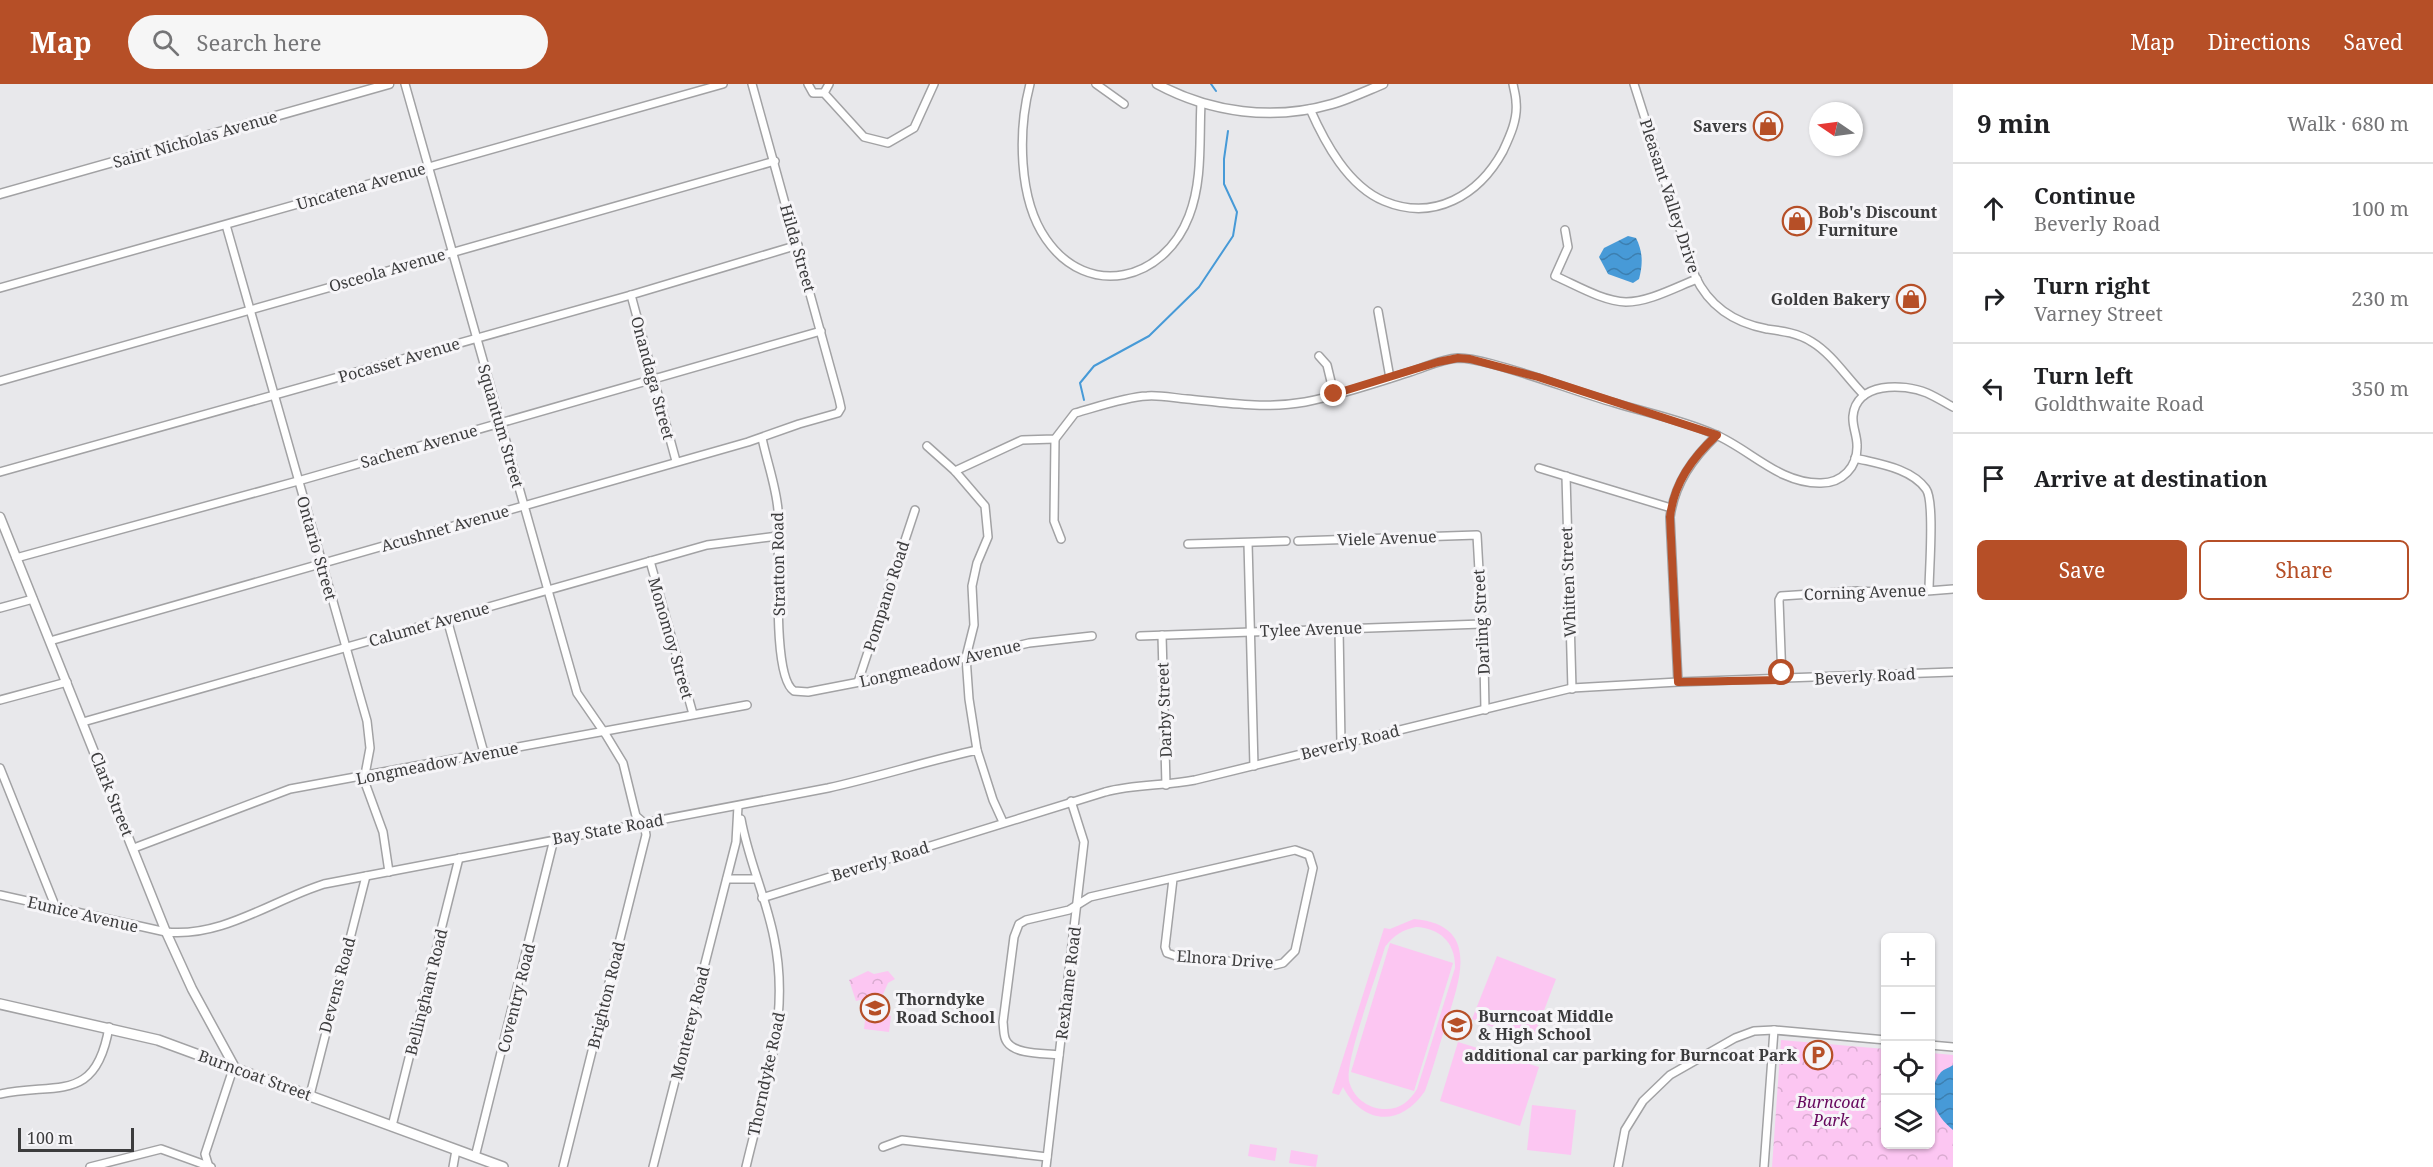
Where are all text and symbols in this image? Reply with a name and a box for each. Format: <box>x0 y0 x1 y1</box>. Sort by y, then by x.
search box <box>128 15 548 69</box>
text: Map <box>30 23 92 61</box>
icon: search <box>149 26 182 59</box>
text: Search here <box>197 27 321 57</box>
text: Map <box>2130 28 2175 56</box>
text: Directions <box>2208 28 2310 56</box>
text: Saved <box>2343 28 2403 56</box>
north arrow <box>1809 102 1863 156</box>
street label: Saint Nicholas Avenue <box>110 105 280 173</box>
text: 9 min <box>1977 105 2051 141</box>
shop icon: Savers <box>1752 110 1784 142</box>
text: Walk · 680 m <box>2287 110 2409 137</box>
place label: Savers <box>1693 115 1747 137</box>
street label: Pleasant Valley Drive <box>1635 116 1705 276</box>
street label: Uncatena Avenue <box>294 157 428 215</box>
text: Continue <box>2034 180 2136 210</box>
icon: ahead <box>1977 192 2010 225</box>
text: 100 m <box>2351 195 2409 222</box>
place label: Bob's Discount Furniture <box>1818 201 1938 241</box>
street label: Hilda Street <box>775 202 821 295</box>
shop icon: Bob's Discount Furniture <box>1781 205 1813 237</box>
text: Beverly Road <box>2034 210 2160 237</box>
street label: Osceola Avenue <box>326 243 448 297</box>
text: Turn right <box>2034 270 2150 300</box>
icon: right <box>1977 282 2010 315</box>
shop icon: Golden Bakery <box>1895 283 1927 315</box>
text: 230 m <box>2351 285 2409 312</box>
place label: Golden Bakery <box>1771 288 1891 310</box>
text: Varney Street <box>2034 300 2163 327</box>
street label: Onandaga Street <box>626 314 680 442</box>
street label: Pocasset Avenue <box>336 332 462 388</box>
text: Turn left <box>2034 360 2133 390</box>
street label: Squantum Street <box>473 362 529 491</box>
icon: left <box>1977 372 2010 405</box>
text: 350 m <box>2351 375 2409 402</box>
route end <box>1320 380 1346 406</box>
text: Goldthwaite Road <box>2034 390 2204 417</box>
street label: Sachem Avenue <box>358 419 480 473</box>
icon: arrive <box>1977 462 2010 495</box>
text: Arrive at destination <box>2034 463 2268 493</box>
street label: Ontario Street <box>292 493 342 603</box>
street label: Acushnet Avenue <box>378 499 512 557</box>
street label: Stratton Road <box>766 512 790 616</box>
street label: Viele Avenue <box>1337 525 1437 551</box>
street label: Whitten Street <box>1555 526 1581 638</box>
street label: Pompano Road <box>858 538 914 654</box>
button: Save <box>1977 540 2187 600</box>
button: Share <box>2199 540 2409 600</box>
street label: Darling Street <box>1467 568 1495 675</box>
street label: Monomoy Street <box>643 575 699 702</box>
street label: Corning Avenue <box>1803 579 1927 605</box>
street label: Calumet Avenue <box>366 596 492 652</box>
street label: Tylee Avenue <box>1260 616 1362 642</box>
street label: Longmeadow Avenue <box>857 634 1023 692</box>
route start <box>1768 659 1794 685</box>
street label: Darby Street <box>1151 662 1177 758</box>
street label: Beverly Road <box>1814 662 1916 690</box>
street label: Beverly Road <box>1298 719 1402 765</box>
street label: Longmeadow Avenue <box>354 736 520 790</box>
street label: Clark Street <box>85 748 139 840</box>
street label: Bay State Road <box>551 808 666 850</box>
street label: Beverly Road <box>828 836 932 886</box>
street label: Eunice Avenue <box>25 891 141 937</box>
street label: Rexhame Road <box>1050 925 1086 1041</box>
street label: Bellingham Road <box>400 926 452 1058</box>
map controls <box>1881 933 1935 1149</box>
button: + <box>1881 933 1935 987</box>
street label: Devens Road <box>314 935 360 1035</box>
street label: Brighton Road <box>582 939 630 1051</box>
street label: Coventry Road <box>492 941 540 1055</box>
street label: Elnora Drive <box>1176 945 1274 973</box>
street label: Monterey Road <box>665 964 715 1082</box>
button: − <box>1881 987 1935 1041</box>
place label: Thorndyke Road School <box>896 988 995 1028</box>
school or university icon: Thorndyke Road School <box>859 992 891 1024</box>
place label: Burncoat Middle & High School <box>1478 1005 1613 1045</box>
school or university icon: Burncoat Middle & High School <box>1441 1009 1473 1041</box>
street label: Thorndyke Road <box>742 1010 790 1138</box>
parking icon: additional car parking for Burncoat Park <box>1802 1039 1834 1071</box>
button: locate <box>1881 1041 1935 1095</box>
street label: Burncoat Street <box>195 1044 315 1106</box>
place label: additional car parking for Burncoat Park <box>1464 1044 1798 1066</box>
park label: Burncoat Park <box>1795 1091 1866 1131</box>
button: layers <box>1881 1095 1935 1149</box>
scale bar <box>18 1125 134 1152</box>
text: 100 m <box>27 1127 73 1149</box>

